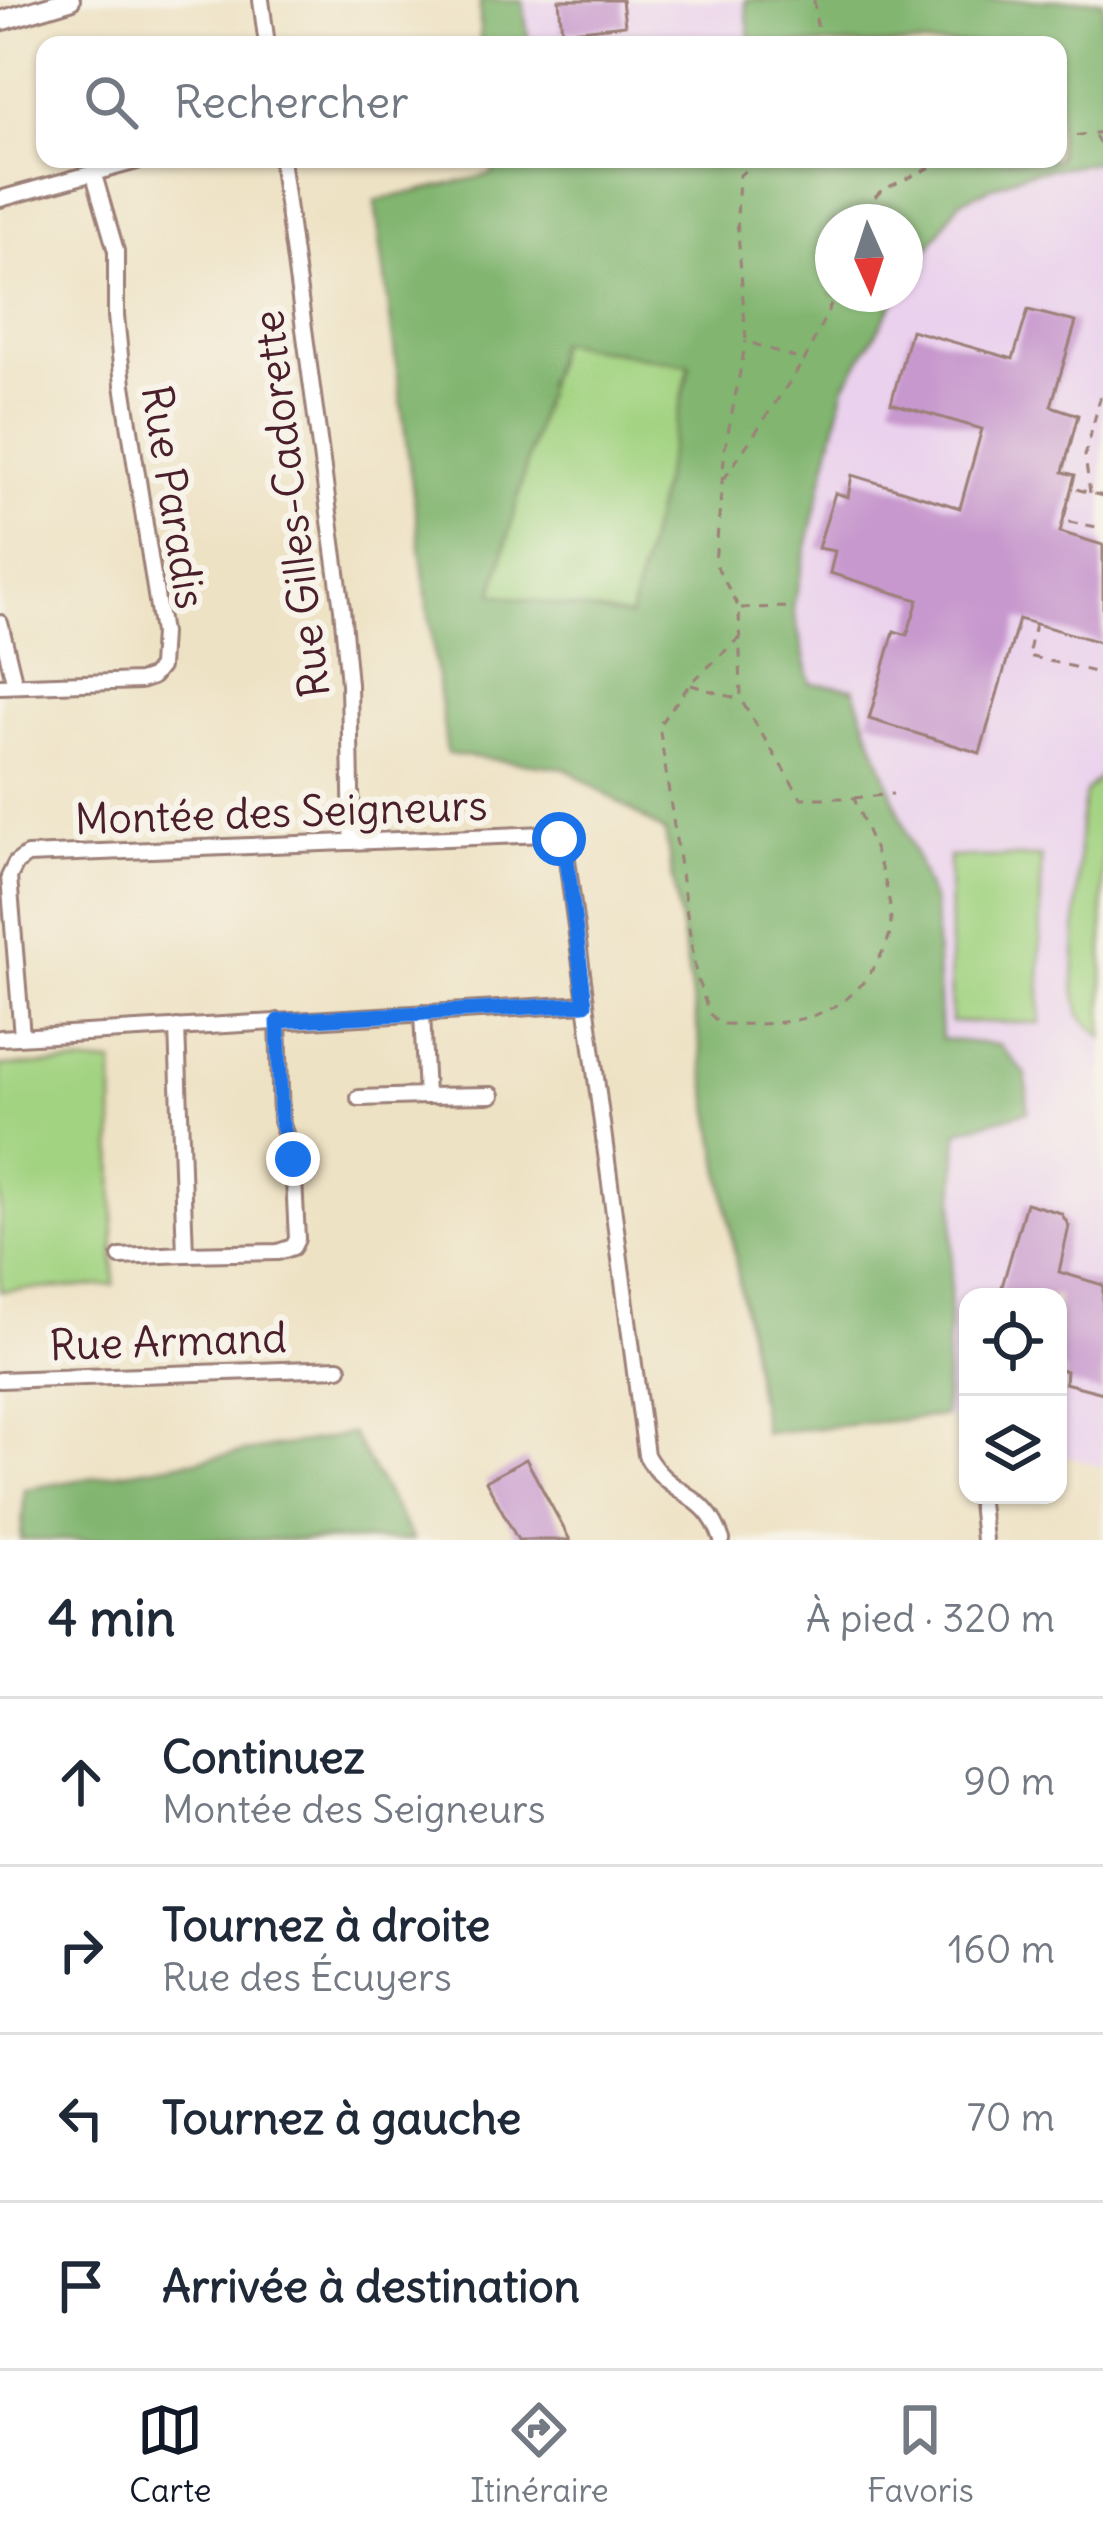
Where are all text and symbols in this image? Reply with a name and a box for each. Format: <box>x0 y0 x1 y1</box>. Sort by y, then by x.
search box <box>36 36 1067 168</box>
icon: search <box>78 69 144 135</box>
text: Rechercher <box>174 74 409 130</box>
north arrow <box>815 204 923 312</box>
street label: Rue Gilles-Cadorette <box>241 307 341 701</box>
street label: Rue Paradis <box>131 382 217 612</box>
street label: Montée des Seigneurs <box>74 779 488 845</box>
route start <box>532 812 586 866</box>
route end <box>266 1132 320 1186</box>
map controls <box>959 1288 1067 1504</box>
button: locate <box>959 1288 1067 1396</box>
street label: Rue Armand <box>48 1311 288 1371</box>
button: layers <box>959 1396 1067 1504</box>
text: 4 min <box>48 1586 175 1650</box>
text: À pied · 320 m <box>806 1594 1055 1643</box>
text: Continuez <box>162 1729 365 1785</box>
icon: ahead <box>48 1749 114 1815</box>
text: 90 m <box>963 1757 1055 1806</box>
text: Montée des Seigneurs <box>162 1785 546 1834</box>
text: Tournez à droite <box>162 1897 490 1953</box>
icon: right <box>48 1917 114 1983</box>
text: 160 m <box>948 1925 1055 1974</box>
text: Rue des Écuyers <box>162 1953 452 2002</box>
icon: left <box>48 2085 114 2151</box>
text: Tournez à gauche <box>162 2090 521 2146</box>
text: 70 m <box>967 2093 1055 2142</box>
icon: arrive <box>48 2253 114 2319</box>
text: Arrivée à destination <box>162 2258 580 2314</box>
tab: Carte <box>129 2397 212 2511</box>
tab: Itinéraire <box>470 2397 609 2511</box>
tab: Favoris <box>867 2397 974 2511</box>

